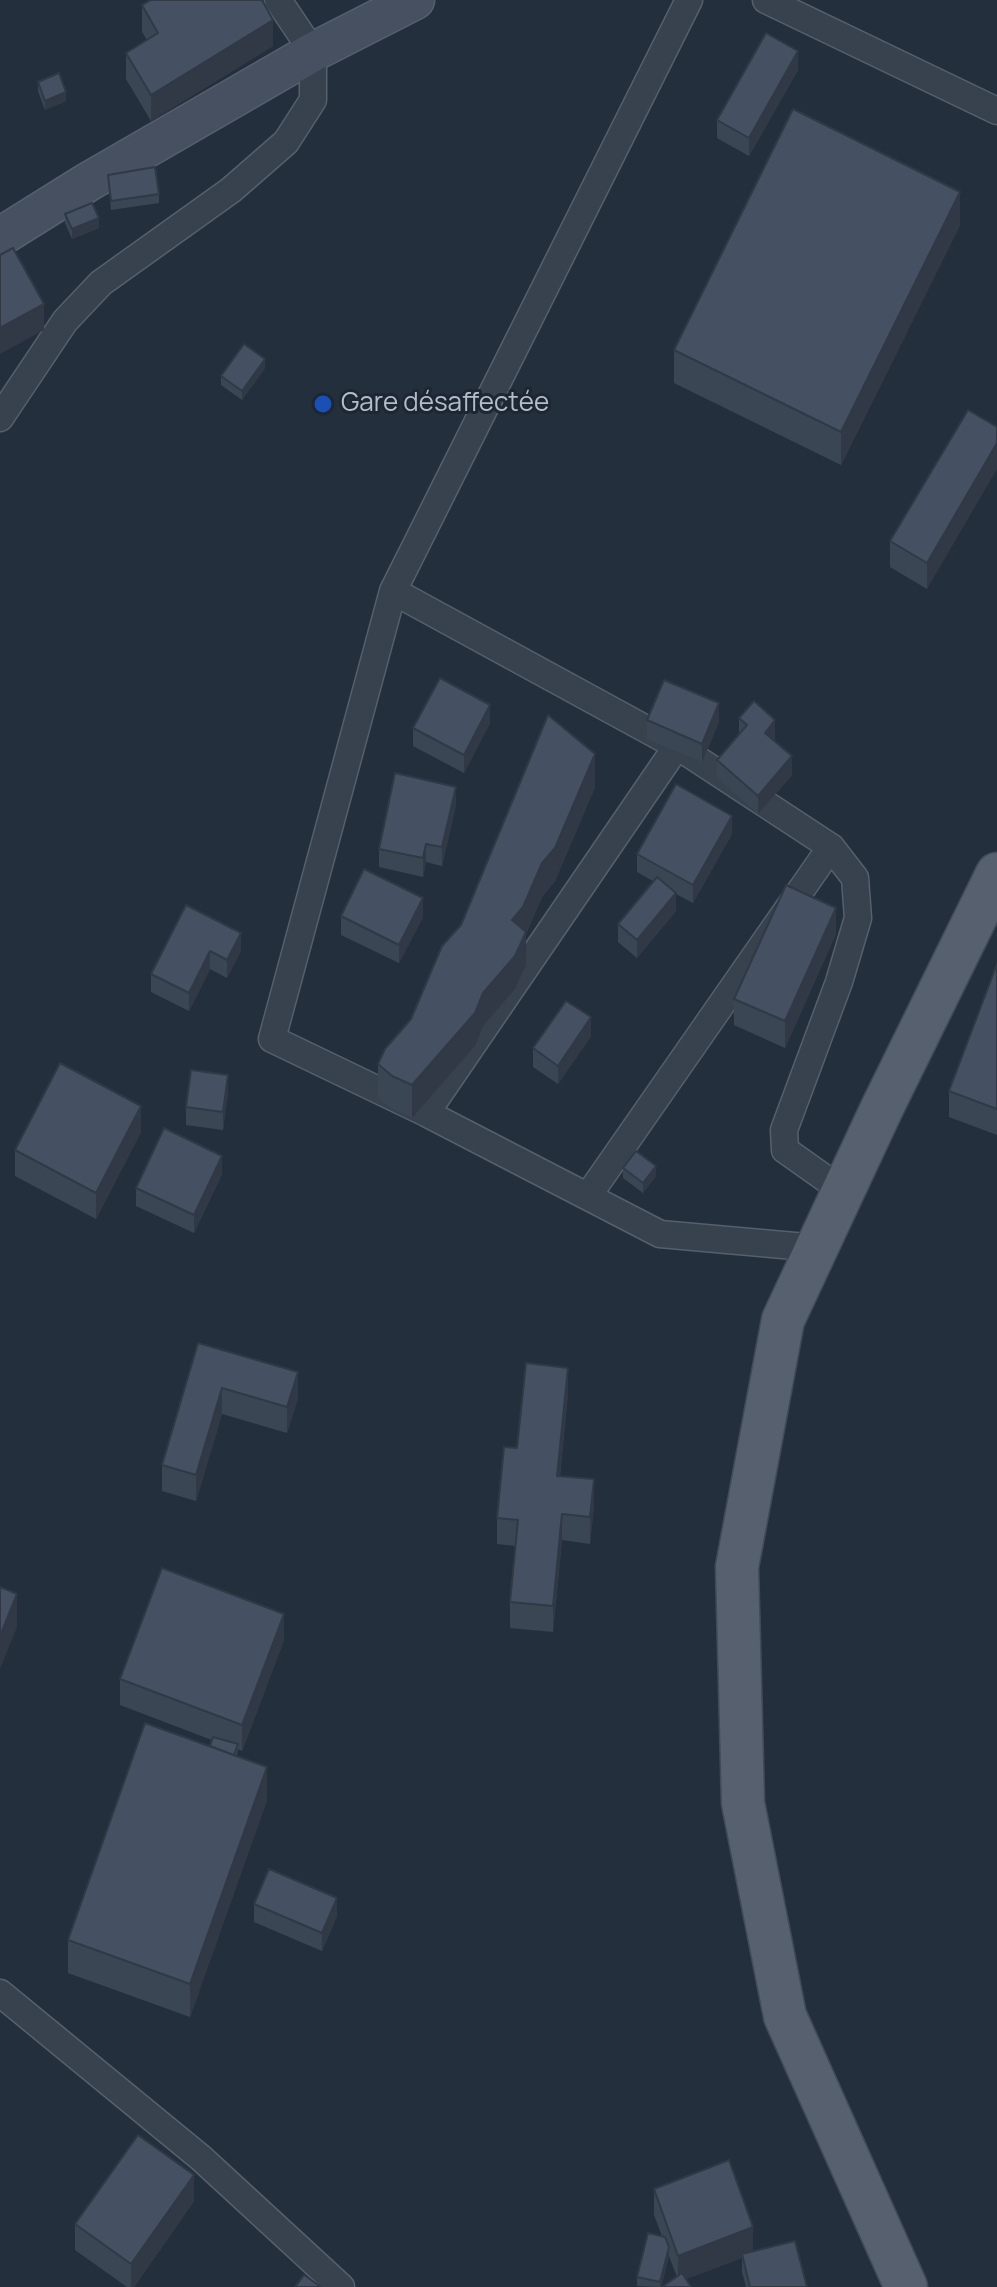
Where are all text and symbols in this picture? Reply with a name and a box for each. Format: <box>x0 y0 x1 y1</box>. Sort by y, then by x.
place label: Gare désaffectée <box>341 388 549 420</box>
marker: Gare désaffectée <box>312 393 334 415</box>

